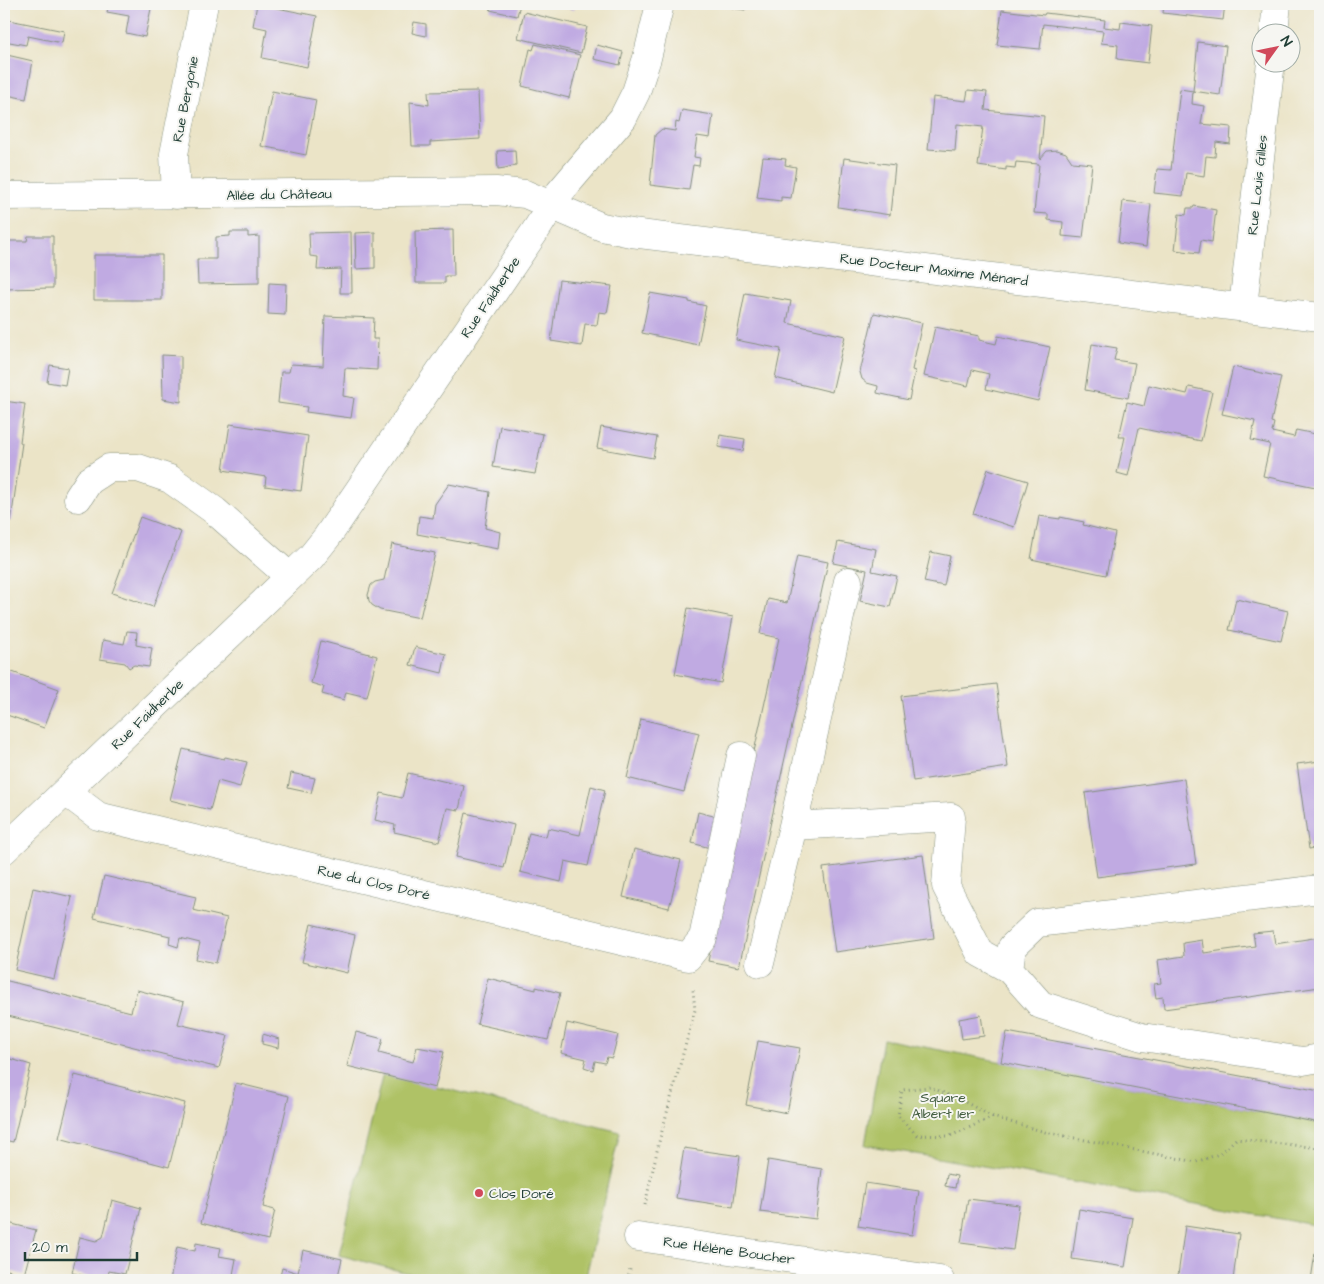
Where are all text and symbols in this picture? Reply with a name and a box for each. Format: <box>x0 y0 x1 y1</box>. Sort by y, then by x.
north arrow <box>1252 22 1302 72</box>
text: N <box>1275 32 1297 51</box>
street label: Rue Bergonie <box>168 54 204 144</box>
street label: Rue Louis Gilles <box>1243 134 1273 236</box>
street label: Allée du Château <box>226 184 332 206</box>
street label: Rue Docteur Maxime Ménard <box>839 249 1029 291</box>
street label: Rue Faidherbe <box>456 253 526 342</box>
street label: Rue Faidherbe <box>107 675 189 755</box>
street label: Rue du Clos Doré <box>315 860 432 906</box>
park label: Square Albert 1er <box>912 1088 975 1124</box>
place label: Clos Doré <box>489 1184 554 1204</box>
marker: Clos Doré <box>473 1187 485 1199</box>
scale bar <box>25 1229 138 1261</box>
street label: Rue Hélène Boucher <box>662 1232 796 1270</box>
text: 20 m <box>32 1237 68 1258</box>

